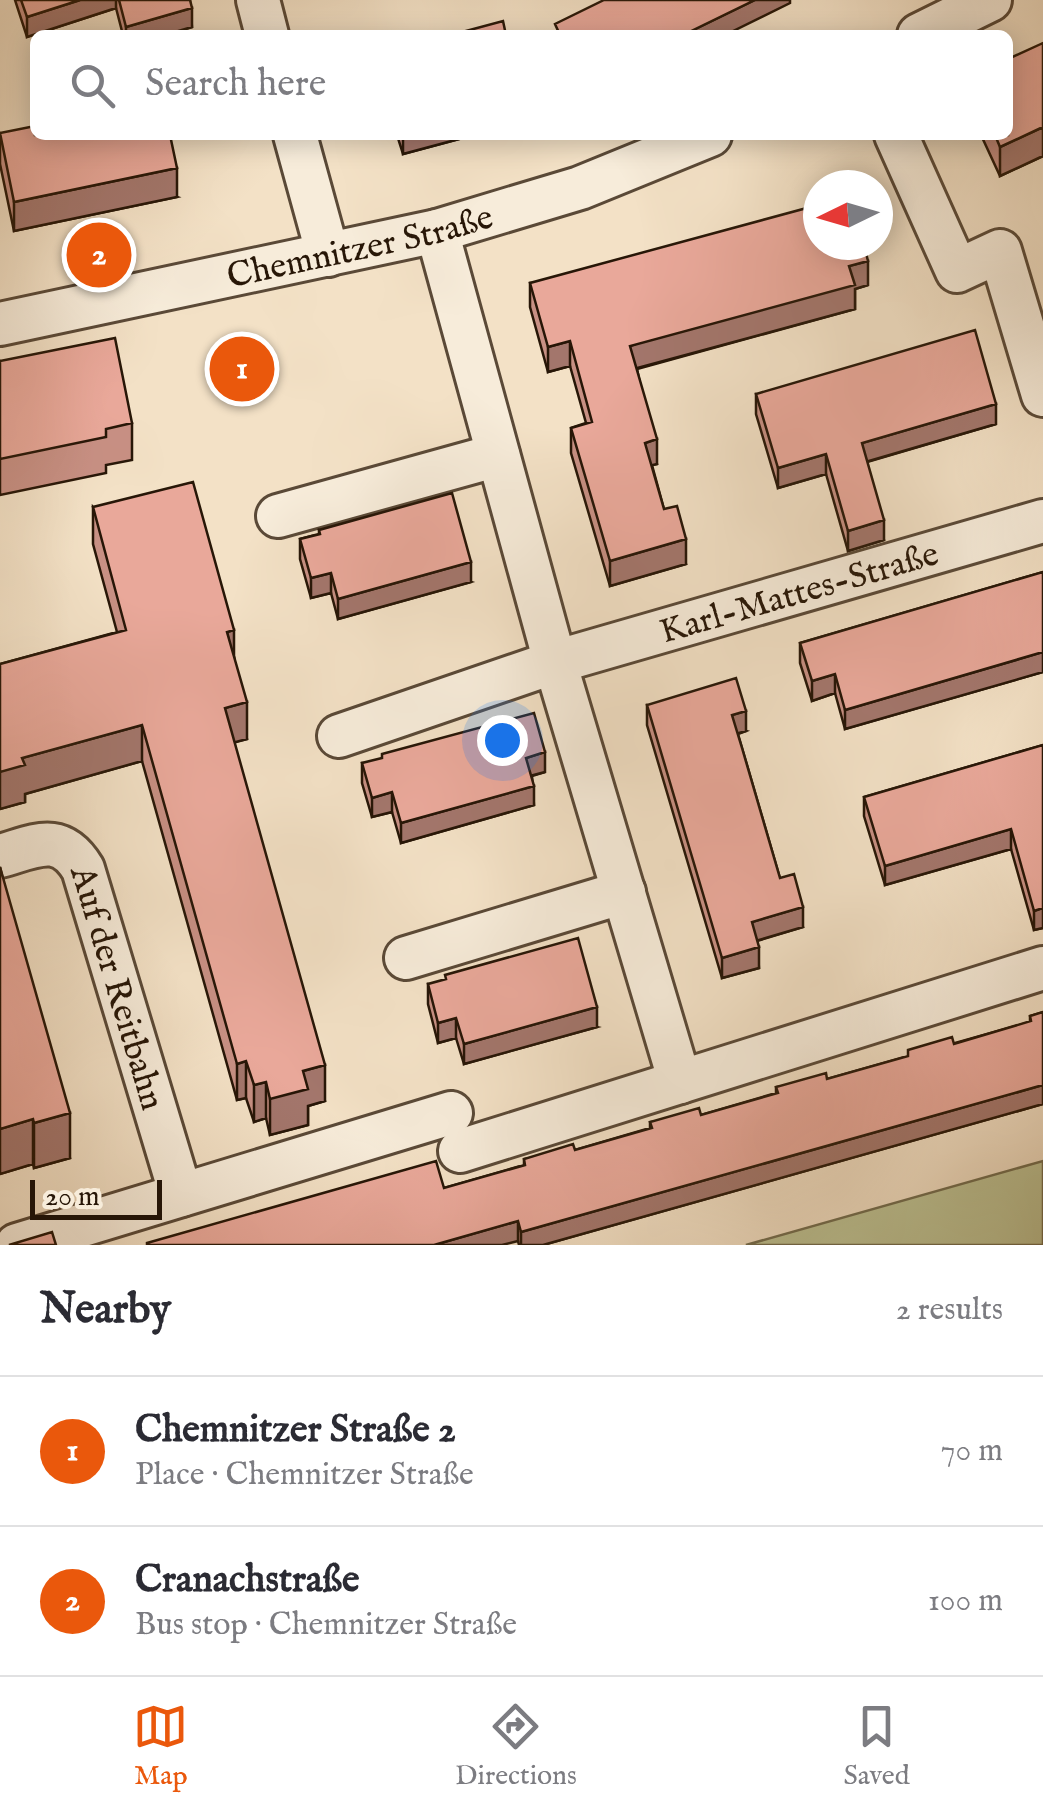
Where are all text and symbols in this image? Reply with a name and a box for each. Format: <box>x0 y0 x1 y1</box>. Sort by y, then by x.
search box <box>30 30 1013 140</box>
icon: search <box>65 58 120 113</box>
text: Search here <box>145 61 326 109</box>
north arrow <box>803 170 893 260</box>
street label: Chemnitzer Straße <box>223 195 499 300</box>
pin: 2 <box>66 218 132 292</box>
pin: 1 <box>210 332 274 406</box>
street label: Karl-Mattes-Straße <box>655 532 944 656</box>
your location <box>477 715 528 766</box>
street label: Auf der Reitbahn <box>58 860 174 1116</box>
scale bar <box>30 1175 162 1220</box>
text: 20 m <box>45 1180 100 1215</box>
text: Nearby <box>40 1284 171 1337</box>
text: 2 results <box>896 1290 1003 1331</box>
text: Chemnitzer Straße 2 <box>135 1407 456 1455</box>
text: 1 <box>67 1431 78 1472</box>
text: 70 m <box>941 1431 1003 1472</box>
text: Place · Chemnitzer Straße <box>135 1455 474 1496</box>
text: Cranachstraße <box>135 1557 359 1605</box>
text: 2 <box>65 1581 80 1622</box>
text: 100 m <box>928 1581 1003 1622</box>
text: Bus stop · Chemnitzer Straße <box>135 1605 517 1646</box>
tab: Map <box>133 1699 188 1794</box>
tab: Directions <box>455 1699 577 1794</box>
tab: Saved <box>843 1699 910 1794</box>

